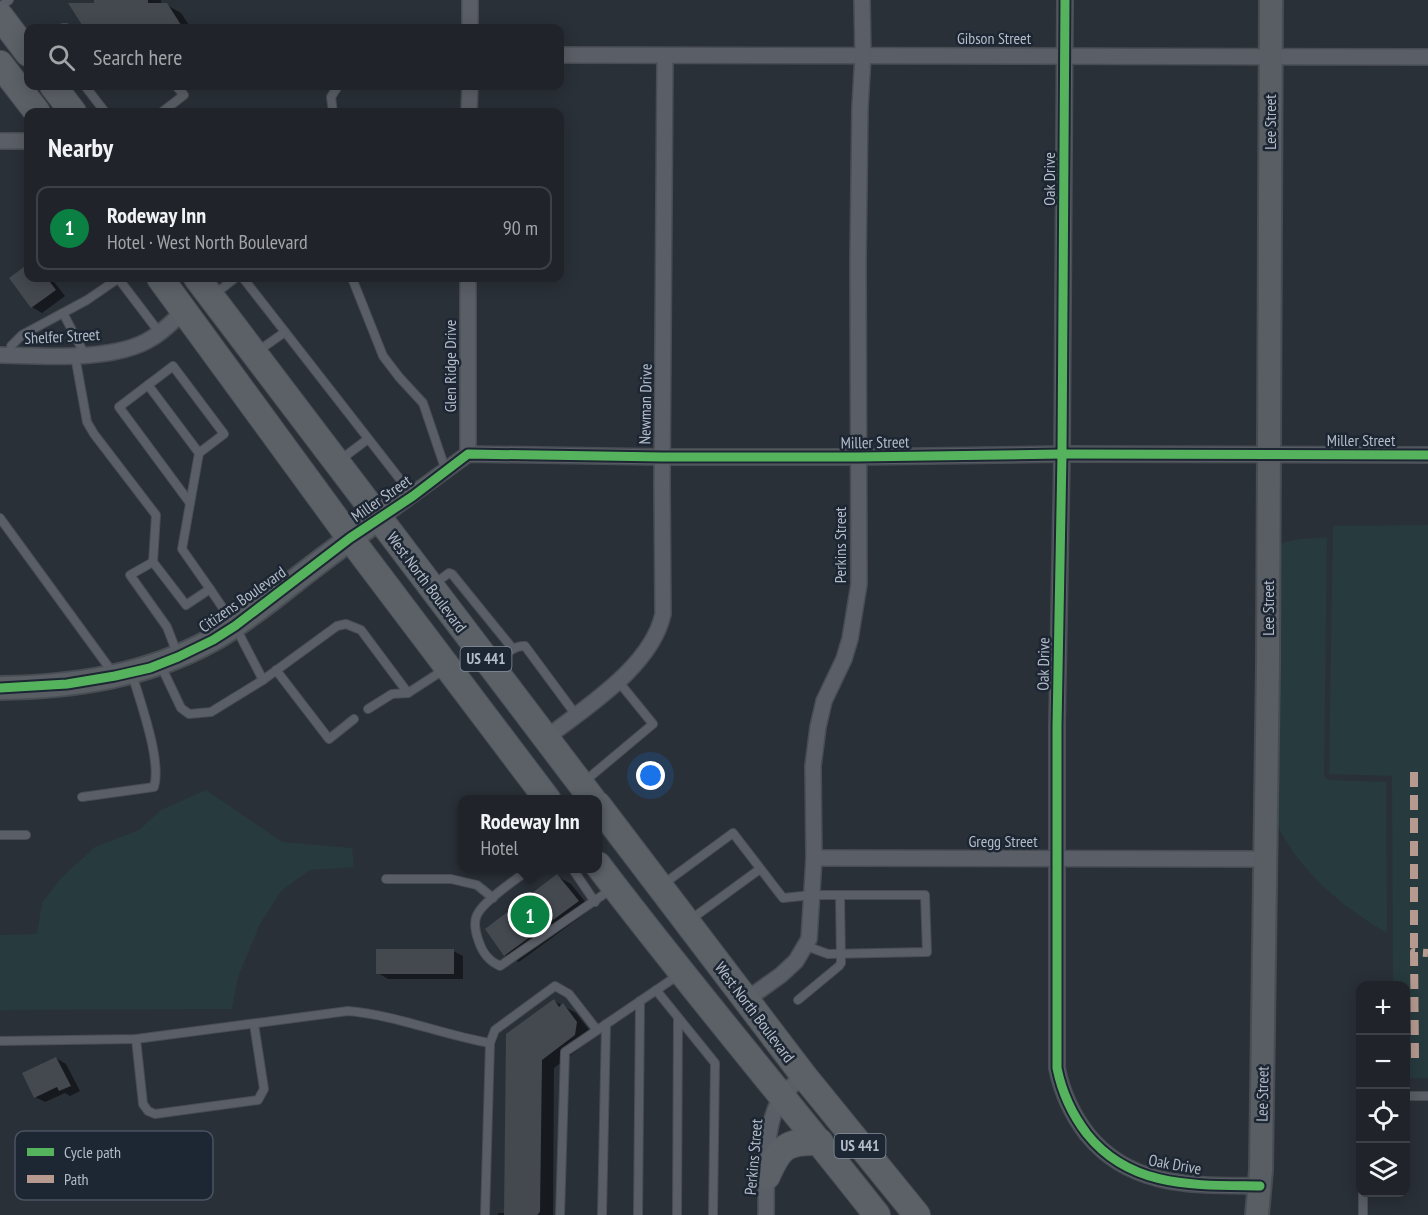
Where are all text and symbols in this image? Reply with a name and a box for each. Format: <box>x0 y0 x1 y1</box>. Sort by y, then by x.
search box <box>24 24 564 90</box>
street label: Gibson Street <box>957 28 1032 48</box>
icon: search <box>45 41 78 74</box>
text: Search here <box>93 43 182 71</box>
street label: Lee Street <box>1260 94 1280 150</box>
text: Nearby <box>48 131 113 164</box>
street label: Oak Drive <box>1039 152 1059 206</box>
text: Rodeway Inn <box>107 201 206 229</box>
text: 1 <box>65 215 74 241</box>
text: 90 m <box>503 215 538 241</box>
text: Hotel · West North Boulevard <box>107 229 308 255</box>
street label: Glen Ridge Drive <box>440 320 460 412</box>
street label: Shelfer Street <box>24 324 101 348</box>
street label: Newman Drive <box>634 363 656 445</box>
street label: Miller Street <box>1327 430 1396 450</box>
street label: Miller Street <box>841 431 910 453</box>
street label: Miller Street <box>347 470 415 526</box>
street label: Perkins Street <box>830 506 850 583</box>
street label: West North Boulevard <box>383 528 471 636</box>
street label: Citizens Boulevard <box>194 562 290 636</box>
street label: Lee Street <box>1258 580 1278 636</box>
street label: Oak Drive <box>1033 637 1053 691</box>
road number: US 441 <box>460 647 512 671</box>
your location <box>636 761 665 790</box>
popup <box>458 795 602 873</box>
text: Rodeway Inn <box>480 807 580 835</box>
street label: Gregg Street <box>968 831 1038 851</box>
text: Hotel <box>480 835 518 861</box>
pin: 1 <box>510 892 550 938</box>
street label: West North Boulevard <box>711 958 799 1066</box>
map controls <box>1356 981 1410 1197</box>
button: + <box>1356 981 1410 1035</box>
button: − <box>1356 1035 1410 1089</box>
street label: Lee Street <box>1252 1065 1272 1122</box>
button: locate <box>1356 1089 1410 1143</box>
street label: Perkins Street <box>740 1117 766 1196</box>
legend <box>15 1131 213 1200</box>
road number: US 441 <box>834 1134 886 1158</box>
text: Cycle path <box>64 1142 121 1162</box>
button: layers <box>1356 1143 1410 1197</box>
street label: Oak Drive <box>1147 1150 1203 1178</box>
text: Path <box>64 1169 89 1189</box>

